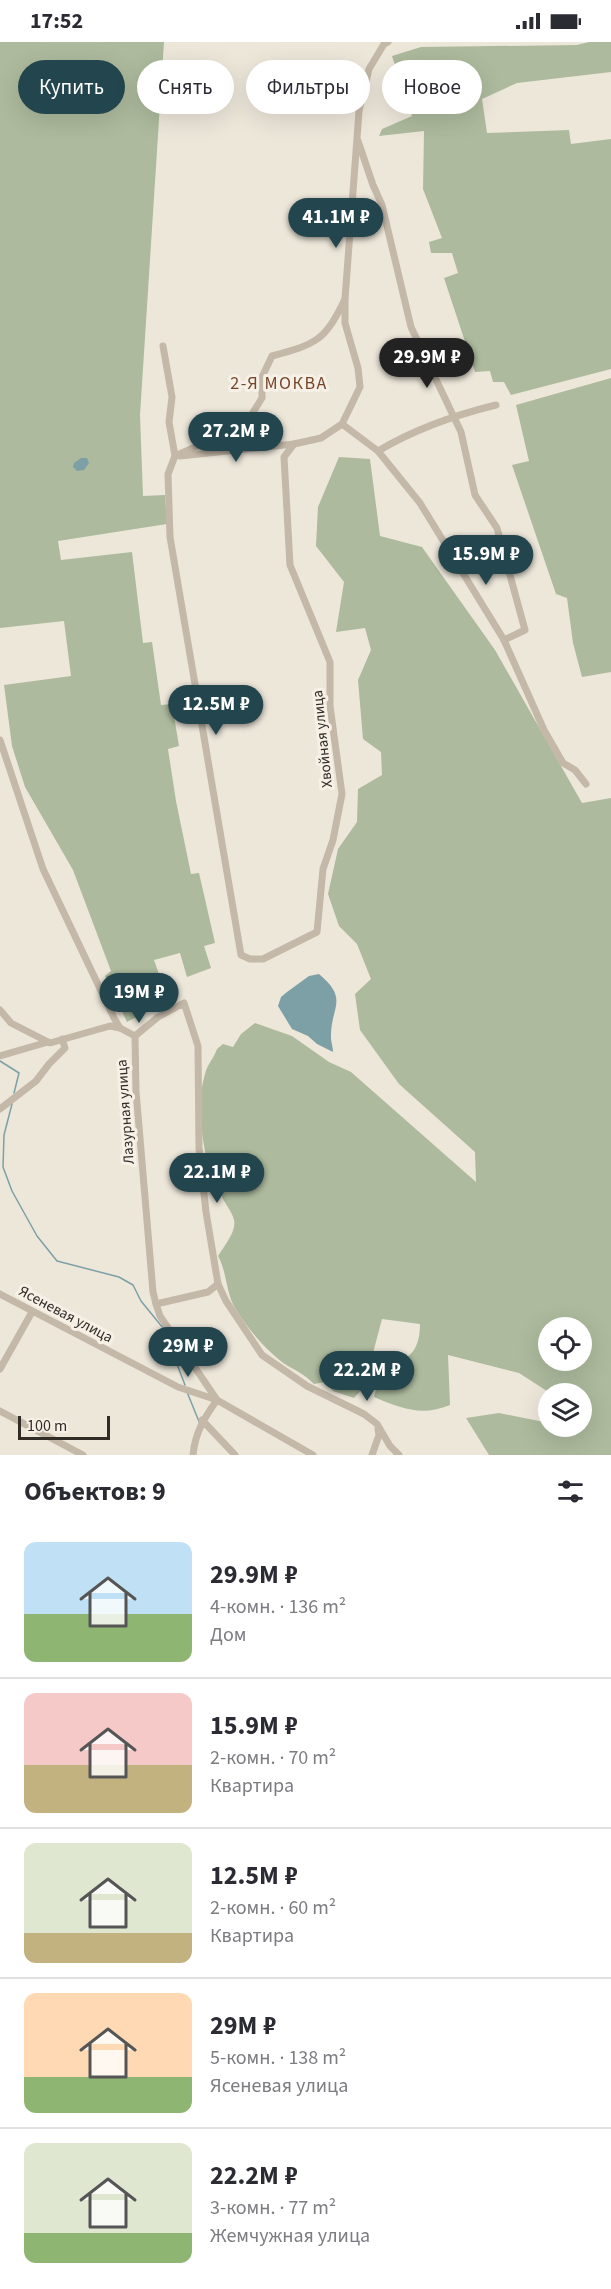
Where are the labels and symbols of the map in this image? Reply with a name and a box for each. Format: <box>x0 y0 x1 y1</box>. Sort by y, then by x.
pin: 41.1M ₽ <box>281 198 391 249</box>
pin: 29.9M ₽ <box>372 338 482 389</box>
district label: 2-Я МОКВА <box>230 371 328 396</box>
pin: 27.2M ₽ <box>181 412 291 463</box>
pin: 15.9M ₽ <box>431 535 541 586</box>
pin: 12.5M ₽ <box>161 685 271 736</box>
street label: Хвойная улица <box>307 689 338 789</box>
pin: 19M ₽ <box>97 973 181 1024</box>
street label: Лазурная улица <box>111 1059 140 1165</box>
pin: 22.1M ₽ <box>162 1153 272 1204</box>
street label: Ясеневая улица <box>15 1281 117 1348</box>
pin: 29M ₽ <box>146 1327 230 1378</box>
pin: 22.2M ₽ <box>312 1351 422 1402</box>
scale bar <box>18 1413 110 1440</box>

